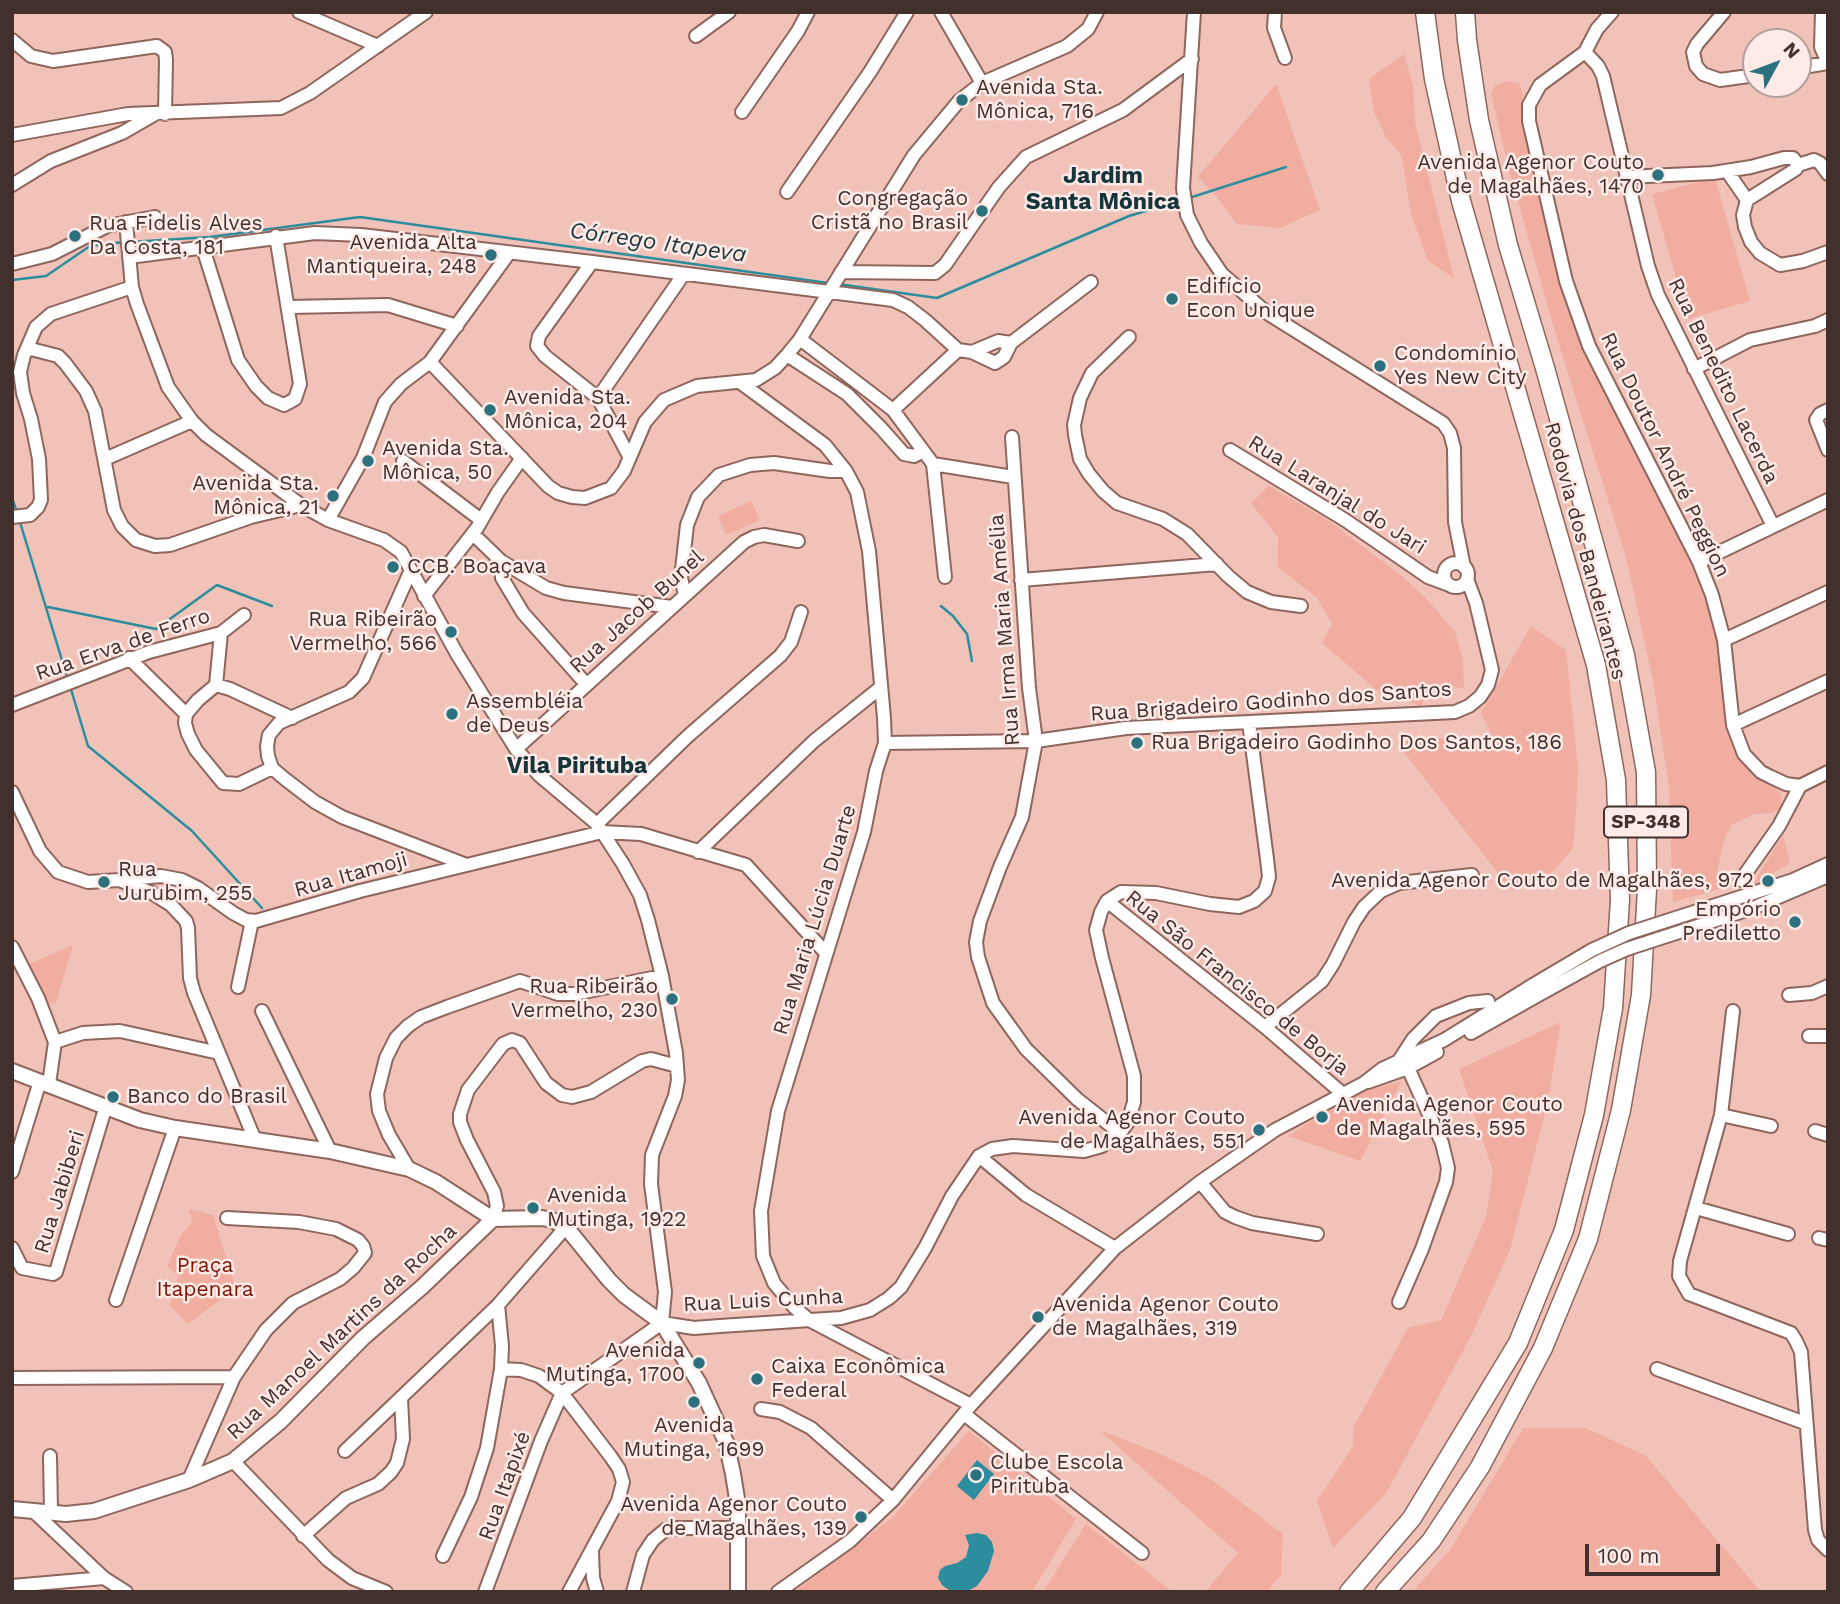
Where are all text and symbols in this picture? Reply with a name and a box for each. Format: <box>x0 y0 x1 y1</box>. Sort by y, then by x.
north arrow <box>1742 28 1812 98</box>
text: N <box>1778 37 1805 63</box>
place label: Avenida Sta. Mônica, 716 <box>976 75 1103 125</box>
marker: Avenida Sta. Mônica, 716 <box>954 92 970 108</box>
place label: Avenida Agenor Couto de Magalhães, 1470 <box>1417 150 1644 200</box>
district label: Jardim Santa Mônica <box>1026 162 1180 216</box>
marker: Avenida Agenor Couto de Magalhães, 1470 <box>1650 167 1666 183</box>
place label: Congregação Cristã no Brasil <box>811 186 968 236</box>
marker: Congregação Cristã no Brasil <box>974 203 990 219</box>
place label: Rua Fidelis Alves Da Costa, 181 <box>89 211 263 261</box>
water label: Córrego Itapeva <box>568 217 748 269</box>
marker: Rua Fidelis Alves Da Costa, 181 <box>67 228 83 244</box>
place label: Avenida Alta Mantiqueira, 248 <box>306 230 477 280</box>
marker: Avenida Alta Mantiqueira, 248 <box>483 247 499 263</box>
place label: Edifício Econ Unique <box>1186 274 1315 324</box>
street label: Rua Benedito Lacerda <box>1662 274 1784 488</box>
marker: Edifício Econ Unique <box>1164 291 1180 307</box>
street label: Rua Doutor André Peggion <box>1595 328 1735 582</box>
place label: Condomínio Yes New City <box>1394 341 1526 391</box>
marker: Condomínio Yes New City <box>1372 358 1388 374</box>
place label: Avenida Sta. Mônica, 204 <box>504 385 631 435</box>
marker: Avenida Sta. Mônica, 204 <box>482 402 498 418</box>
street label: Rodovia dos Bandeirantes <box>1538 419 1632 683</box>
street label: Rua Laranjal do Jari <box>1243 430 1431 560</box>
place label: Avenida Sta. Mônica, 50 <box>382 436 509 486</box>
marker: Avenida Sta. Mônica, 50 <box>360 453 376 469</box>
place label: Avenida Sta. Mônica, 21 <box>192 471 319 521</box>
marker: Avenida Sta. Mônica, 21 <box>325 488 341 504</box>
street label: Rua Irma Maria Amélia <box>984 513 1026 747</box>
street label: Rua Jacob Bunel <box>565 545 709 679</box>
place label: CCB. Boaçava <box>407 554 546 580</box>
marker: CCB. Boaçava <box>385 559 401 575</box>
street label: Rua Erva de Ferro <box>32 603 214 687</box>
place label: Rua Ribeirão Vermelho, 566 <box>289 607 437 657</box>
marker: Rua Ribeirão Vermelho, 566 <box>443 624 459 640</box>
street label: Rua Brigadeiro Godinho dos Santos <box>1089 677 1453 727</box>
place label: Assembléia de Deus <box>466 689 583 739</box>
marker: Assembléia de Deus <box>444 706 460 722</box>
place label: Rua Brigadeiro Godinho Dos Santos, 186 <box>1151 730 1562 756</box>
marker: Rua Brigadeiro Godinho Dos Santos, 186 <box>1129 735 1145 751</box>
district label: Vila Pirituba <box>507 752 647 780</box>
street label: Rua Maria Lúcia Duarte <box>768 802 862 1038</box>
road number: SP-348 <box>1604 806 1688 838</box>
street label: Rua Itamoji <box>292 847 410 903</box>
place label: Rua Jurubim, 255 <box>118 857 252 907</box>
place label: Avenida Agenor Couto de Magalhães, 972 <box>1331 868 1754 894</box>
marker: Avenida Agenor Couto de Magalhães, 972 <box>1760 873 1776 889</box>
marker: Rua Jurubim, 255 <box>96 874 112 890</box>
street label: Rua São Francisco de Borja <box>1120 885 1354 1081</box>
place label: Empório Prediletto <box>1682 897 1781 947</box>
marker: Empório Prediletto <box>1787 914 1803 930</box>
place label: Rua Ribeirão Vermelho, 230 <box>511 974 658 1024</box>
marker: Rua Ribeirão Vermelho, 230 <box>664 991 680 1007</box>
place label: Banco do Brasil <box>127 1084 287 1110</box>
marker: Banco do Brasil <box>105 1089 121 1105</box>
place label: Avenida Agenor Couto de Magalhães, 595 <box>1336 1092 1563 1142</box>
place label: Avenida Agenor Couto de Magalhães, 551 <box>1018 1105 1245 1155</box>
marker: Avenida Agenor Couto de Magalhães, 595 <box>1314 1109 1330 1125</box>
marker: Avenida Agenor Couto de Magalhães, 551 <box>1251 1122 1267 1138</box>
street label: Rua Jabiberi <box>29 1127 91 1257</box>
place label: Avenida Mutinga, 1922 <box>547 1183 687 1233</box>
marker: Avenida Mutinga, 1922 <box>525 1200 541 1216</box>
street label: Rua Manoel Martins da Rocha <box>222 1219 462 1445</box>
park label: Praça Itapenara <box>156 1253 254 1303</box>
street label: Rua Luis Cunha <box>682 1284 844 1318</box>
place label: Avenida Agenor Couto de Magalhães, 319 <box>1052 1292 1279 1342</box>
marker: Avenida Agenor Couto de Magalhães, 319 <box>1030 1309 1046 1325</box>
place label: Avenida Mutinga, 1700 <box>545 1338 685 1388</box>
place label: Caixa Econômica Federal <box>771 1354 945 1404</box>
marker: Avenida Mutinga, 1700 <box>691 1355 707 1371</box>
marker: Caixa Econômica Federal <box>749 1371 765 1387</box>
marker: Avenida Mutinga, 1699 <box>686 1394 702 1410</box>
place label: Avenida Mutinga, 1699 <box>624 1413 764 1463</box>
street label: Rua Itapixé <box>474 1428 536 1544</box>
place label: Clube Escola Pirituba <box>990 1450 1123 1500</box>
marker: Clube Escola Pirituba <box>968 1467 984 1483</box>
place label: Avenida Agenor Couto de Magalhães, 139 <box>620 1492 847 1542</box>
marker: Avenida Agenor Couto de Magalhães, 139 <box>853 1509 869 1525</box>
scale bar <box>1588 1530 1723 1574</box>
text: 100 m <box>1598 1543 1660 1568</box>

